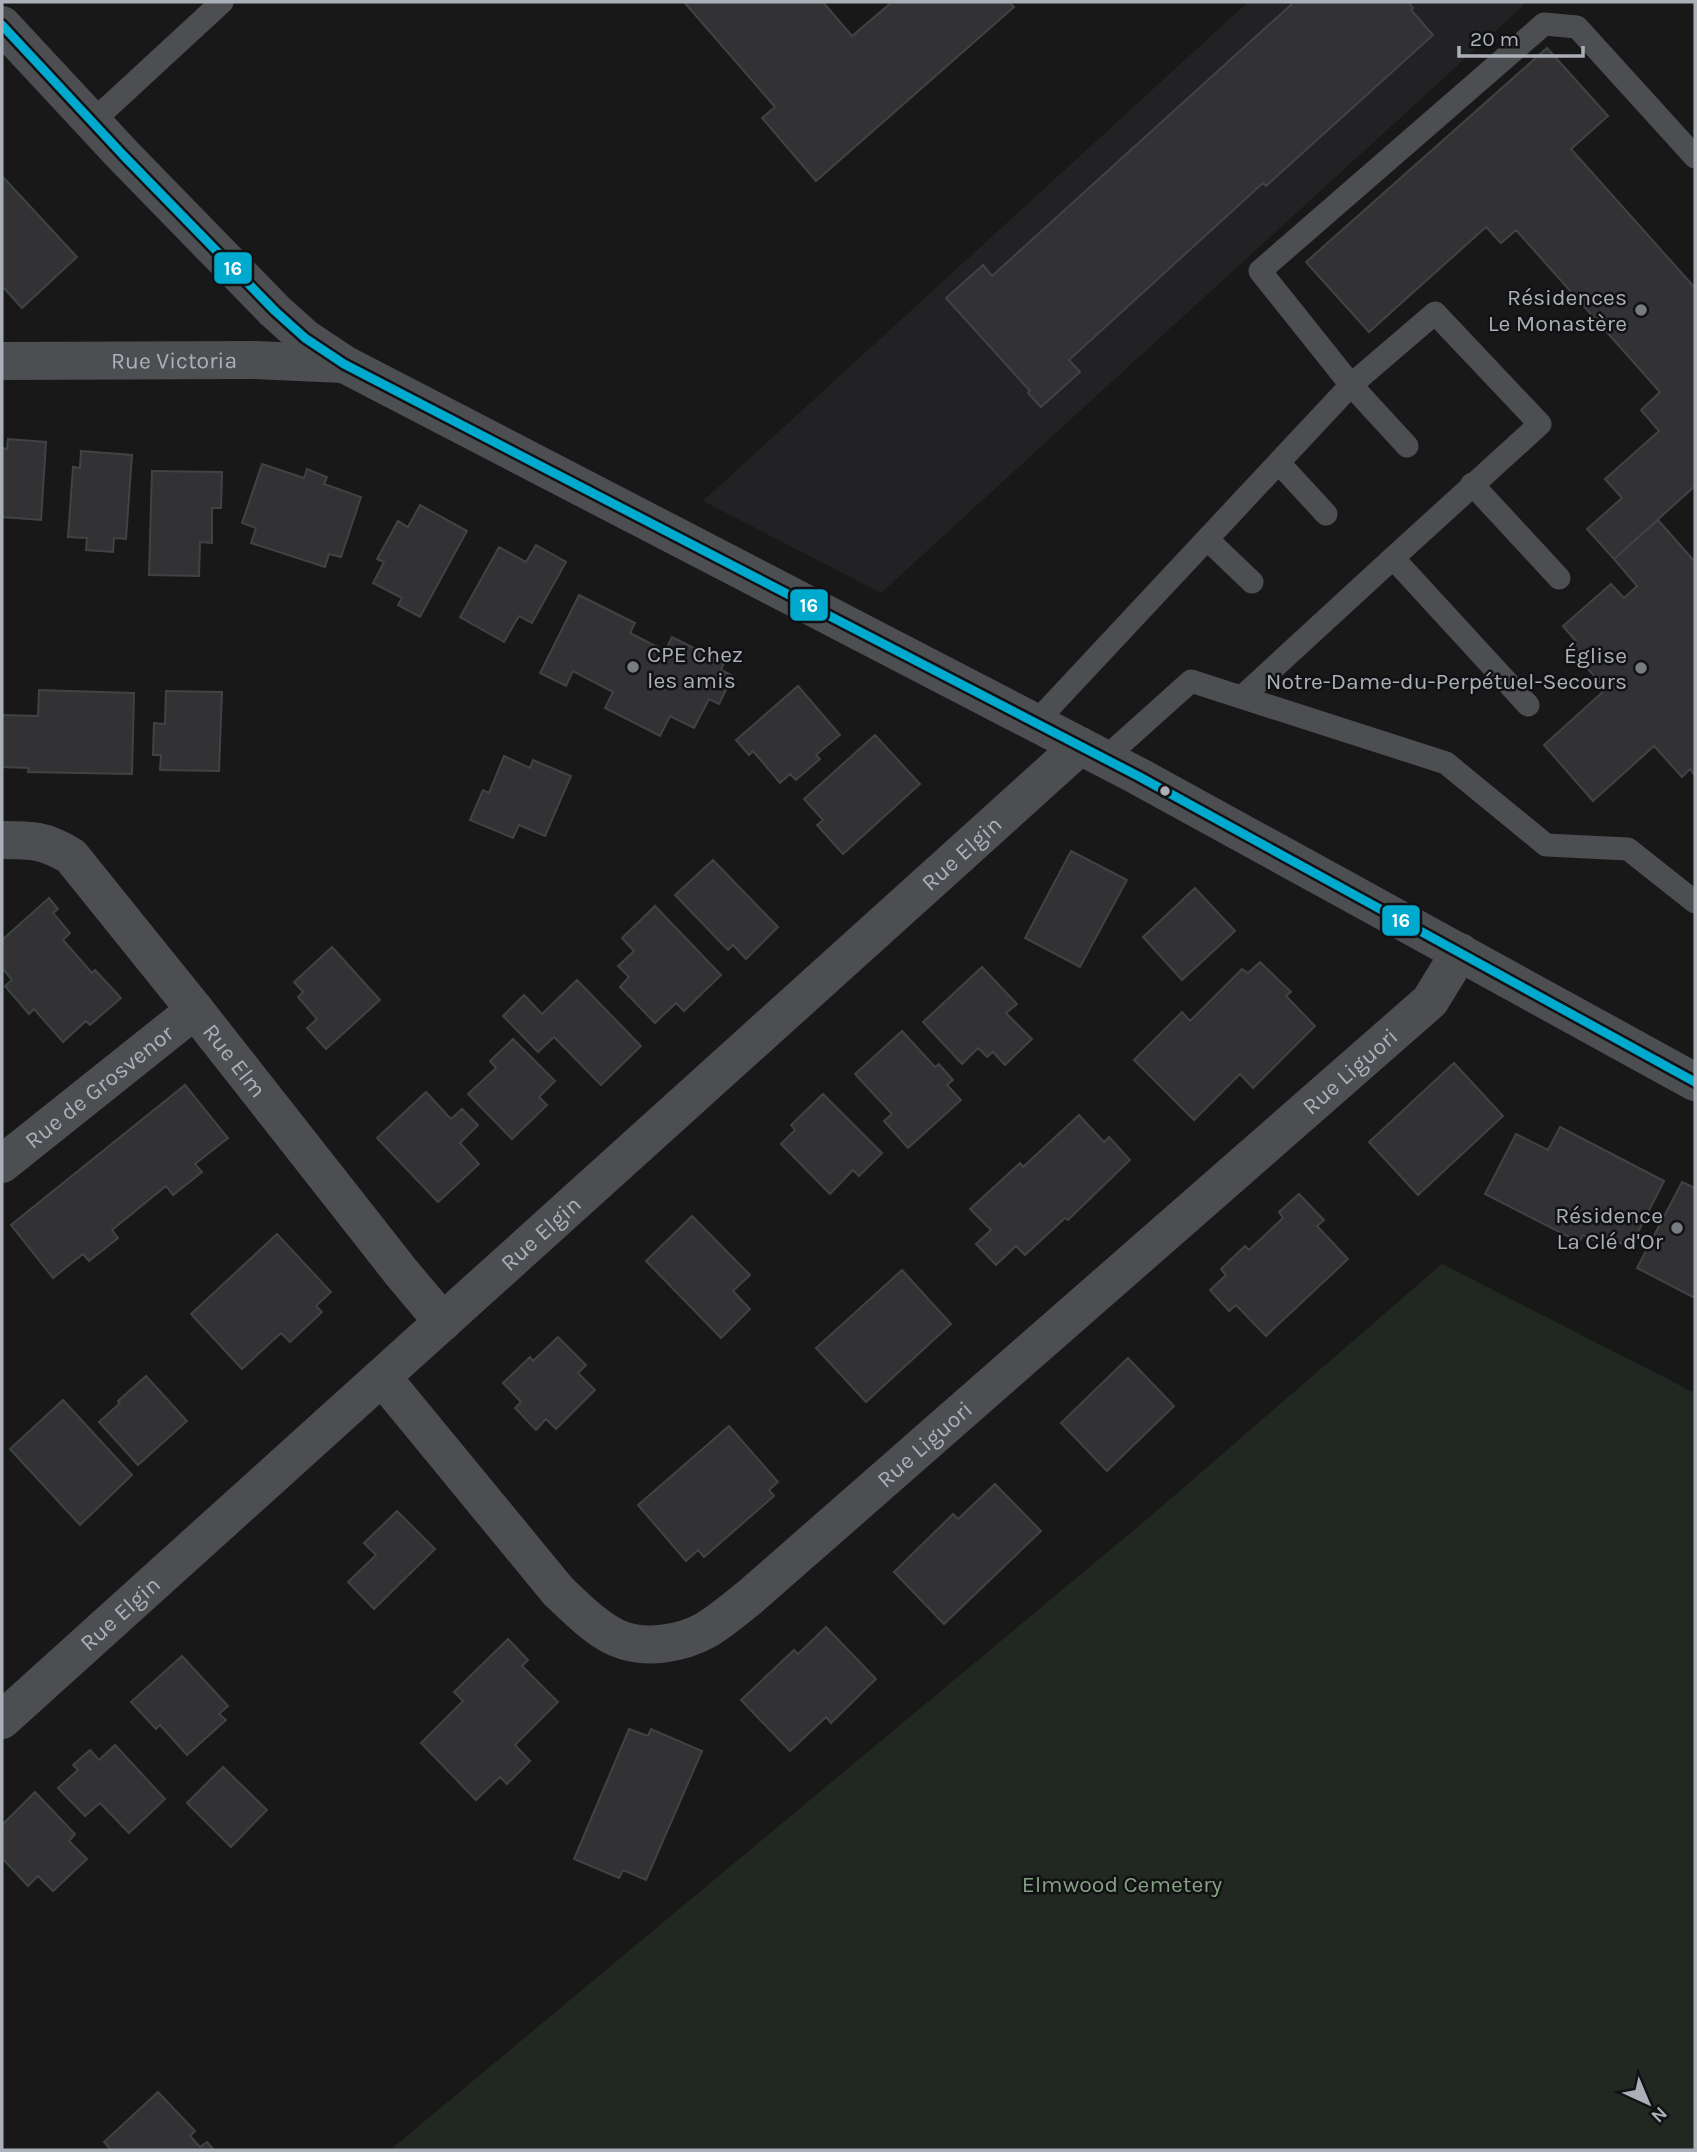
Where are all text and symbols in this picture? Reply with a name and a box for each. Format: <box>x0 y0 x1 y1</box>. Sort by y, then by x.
scale bar <box>1459 14 1583 58</box>
text: 20 m <box>1470 27 1519 51</box>
line badge: 16 <box>213 251 253 285</box>
text: 16 <box>224 258 242 280</box>
place label: Résidences Le Monastère <box>1488 284 1627 337</box>
marker: Résidences Le Monastère <box>1633 302 1649 318</box>
street label: Rue Victoria <box>111 347 237 375</box>
line badge: 16 <box>789 588 829 622</box>
text: 16 <box>800 595 818 617</box>
place label: CPE Chez les amis <box>647 641 743 694</box>
place label: Église Notre-Dame-du-Perpétuel-Secours <box>1266 642 1627 695</box>
marker: CPE Chez les amis <box>625 659 641 675</box>
marker: Église Notre-Dame-du-Perpétuel-Secours <box>1633 660 1649 676</box>
unlabelled marker <box>1158 784 1172 798</box>
street label: Rue Elgin <box>916 811 1007 897</box>
line badge: 16 <box>1381 904 1421 937</box>
text: 16 <box>1392 910 1410 932</box>
street label: Rue de Grosvenor <box>20 1019 179 1154</box>
street label: Rue Elm <box>197 1019 272 1103</box>
street label: Rue Liguori <box>1297 1023 1403 1120</box>
street label: Rue Elgin <box>495 1191 587 1277</box>
place label: Résidence La Clé d'Or <box>1555 1202 1664 1255</box>
marker: Résidence La Clé d'Or <box>1669 1220 1685 1236</box>
street label: Rue Liguori <box>872 1396 978 1493</box>
street label: Rue Elgin <box>75 1571 166 1657</box>
park label: Elmwood Cemetery <box>1022 1871 1223 1898</box>
north arrow <box>1613 2068 1683 2138</box>
text: N <box>1647 2102 1672 2127</box>

